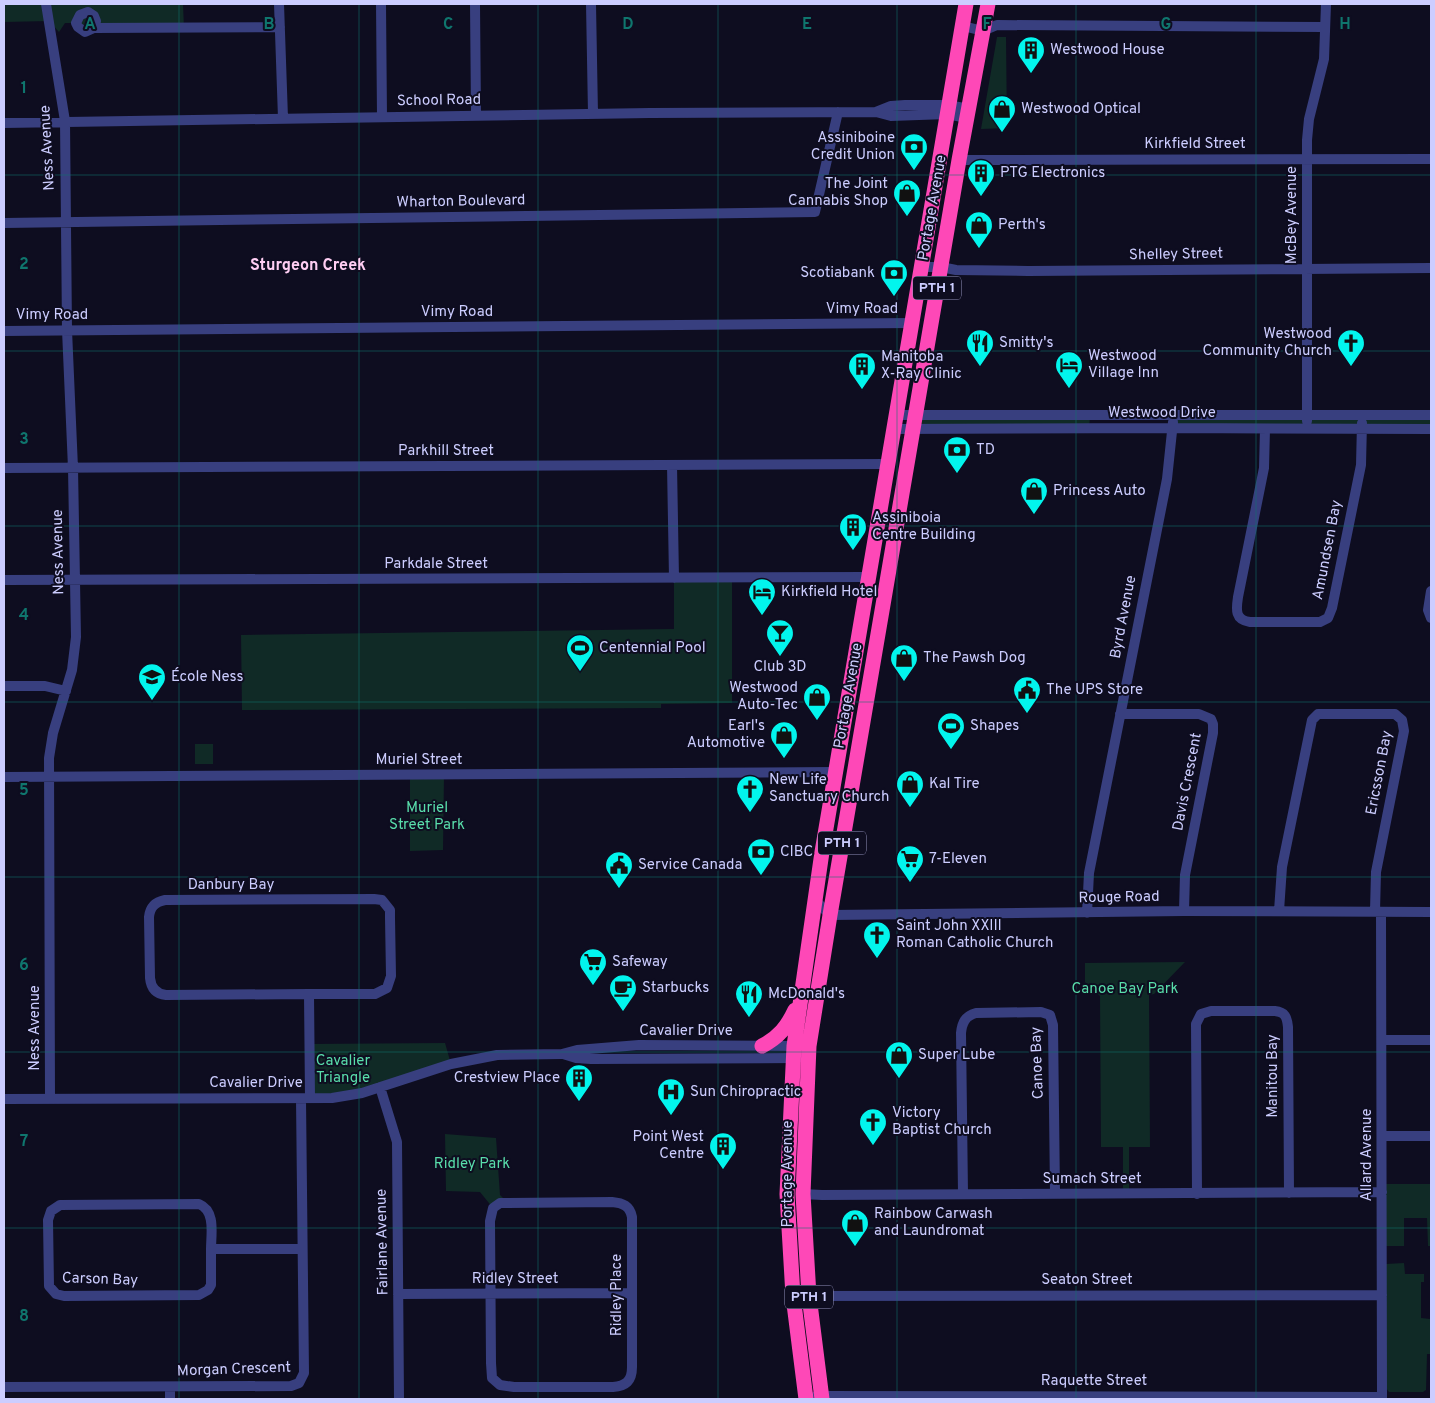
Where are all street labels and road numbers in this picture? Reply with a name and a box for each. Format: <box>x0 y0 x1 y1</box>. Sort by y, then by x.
street label: School Road <box>397 91 481 111</box>
street label: Ness Avenue <box>36 105 60 191</box>
street label: Kirkfield Street <box>1144 135 1246 154</box>
street label: Portage Avenue <box>914 154 952 262</box>
street label: McBey Avenue <box>1283 166 1302 264</box>
street label: Wharton Boulevard <box>396 191 526 213</box>
street label: Shelley Street <box>1129 245 1223 265</box>
road number: PTH 1 <box>913 276 961 300</box>
street label: Vimy Road <box>826 300 898 319</box>
street label: Vimy Road <box>421 303 493 322</box>
street label: Vimy Road <box>16 306 88 325</box>
street label: Westwood Drive <box>1108 404 1216 423</box>
street label: Parkhill Street <box>398 442 494 461</box>
street label: Amundsen Bay <box>1309 498 1347 602</box>
street label: Ness Avenue <box>49 509 69 595</box>
street label: Parkdale Street <box>384 555 488 574</box>
street label: Byrd Avenue <box>1107 574 1141 660</box>
street label: Portage Avenue <box>830 642 868 750</box>
street label: Ericsson Bay <box>1362 729 1398 817</box>
street label: Davis Crescent <box>1169 731 1207 833</box>
street label: Muriel Street <box>376 751 463 770</box>
road number: PTH 1 <box>818 831 866 854</box>
street label: Danbury Bay <box>188 876 274 895</box>
street label: Rouge Road <box>1078 888 1160 908</box>
street label: Ness Avenue <box>26 985 45 1071</box>
street label: Cavalier Drive <box>639 1022 733 1041</box>
street label: Canoe Bay <box>1027 1026 1049 1100</box>
street label: Manitou Bay <box>1264 1034 1283 1118</box>
street label: Cavalier Drive <box>209 1074 303 1093</box>
street label: Allard Avenue <box>1358 1108 1377 1202</box>
street label: Portage Avenue <box>779 1121 798 1228</box>
street label: Sumach Street <box>1042 1170 1142 1189</box>
street label: Fairlane Avenue <box>373 1189 393 1295</box>
street label: Ridley Place <box>608 1254 627 1336</box>
street label: Carson Bay <box>61 1269 139 1291</box>
street label: Ridley Street <box>472 1270 558 1289</box>
street label: Seaton Street <box>1041 1271 1133 1290</box>
road number: PTH 1 <box>785 1285 833 1308</box>
street label: Morgan Crescent <box>177 1359 291 1381</box>
street label: Raquette Street <box>1041 1372 1147 1391</box>

